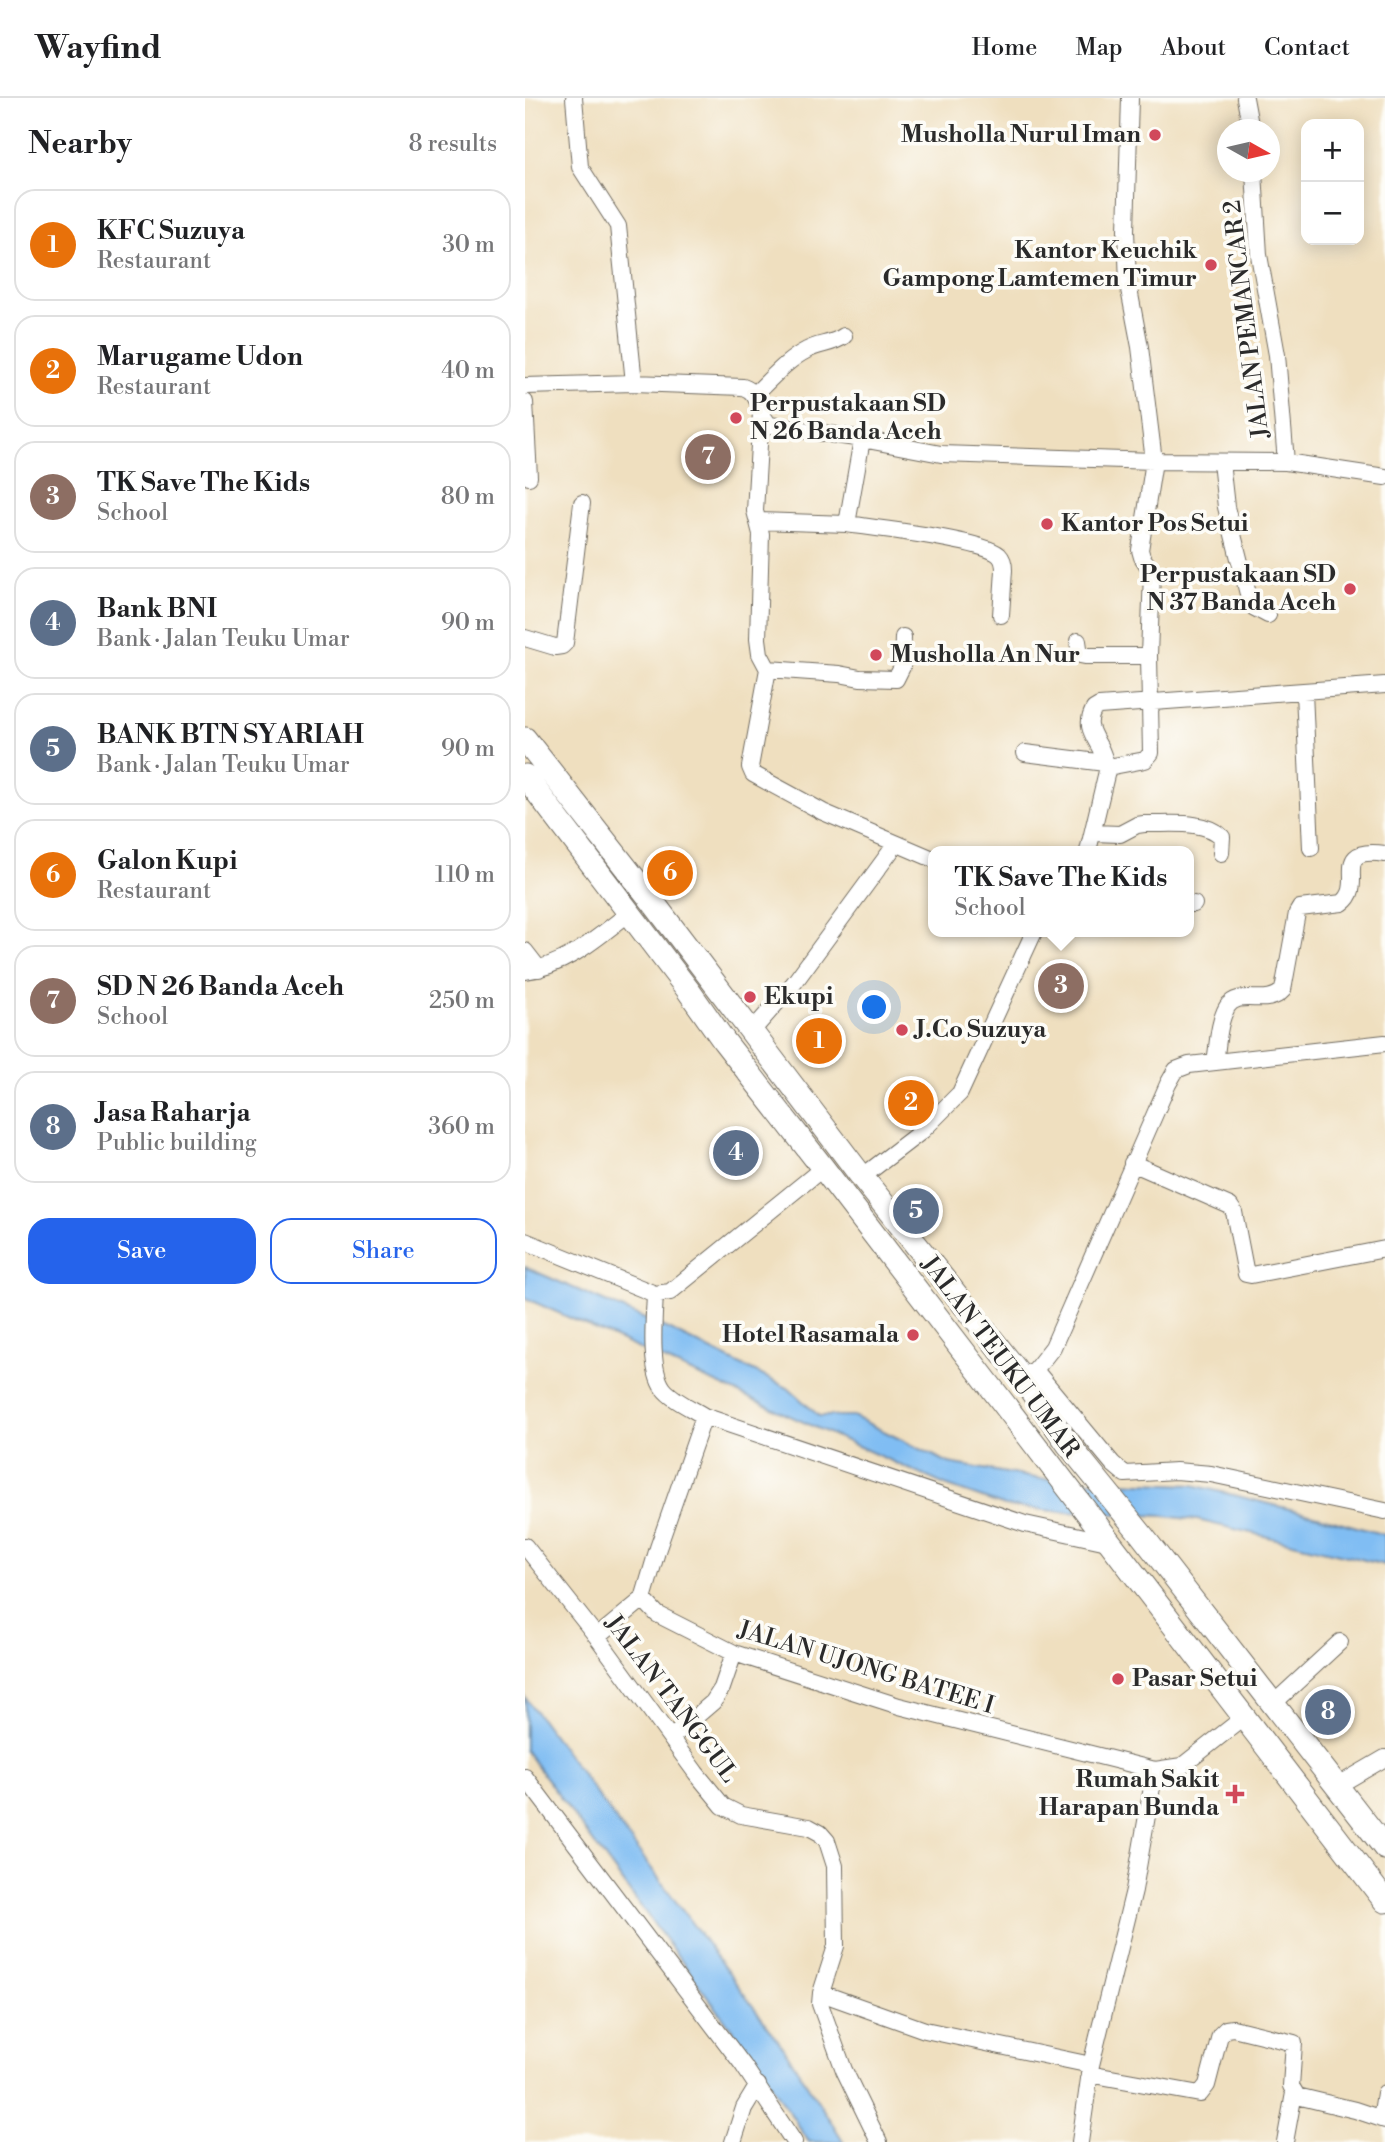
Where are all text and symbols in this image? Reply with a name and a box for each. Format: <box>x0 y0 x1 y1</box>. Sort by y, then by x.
text: Wayfind <box>35 28 162 69</box>
text: Home <box>972 33 1037 63</box>
text: Map <box>1075 33 1123 63</box>
text: About <box>1161 33 1226 63</box>
text: Contact <box>1264 33 1350 63</box>
north arrow <box>1217 119 1280 182</box>
map controls <box>1301 119 1364 245</box>
button: + <box>1301 119 1364 182</box>
place label: Musholla Nurul Iman <box>901 120 1141 150</box>
text: Nearby <box>28 125 132 163</box>
marker: Musholla Nurul Iman <box>1147 127 1163 143</box>
text: 8 results <box>409 130 497 158</box>
button: − <box>1301 182 1364 245</box>
street label: JALAN PEMANCAR 2 <box>1218 198 1277 441</box>
text: KFC Suzuya <box>97 215 245 247</box>
text: 1 <box>47 231 59 259</box>
text: 30 m <box>442 231 495 259</box>
place label: Kantor Keuchik Gampong Lamtemen Timur <box>882 236 1198 294</box>
text: Restaurant <box>97 247 211 275</box>
marker: Kantor Keuchik Gampong Lamtemen Timur <box>1203 257 1219 273</box>
text: Marugame Udon <box>97 341 303 373</box>
text: 2 <box>46 357 60 385</box>
text: 40 m <box>441 357 495 385</box>
text: Restaurant <box>97 373 211 401</box>
place label: Perpustakaan SD N 26 Banda Aceh <box>750 389 946 447</box>
marker: Perpustakaan SD N 26 Banda Aceh <box>728 410 744 426</box>
pin: 7 <box>685 431 731 483</box>
text: TK Save The Kids <box>97 467 310 499</box>
text: 3 <box>46 483 60 511</box>
text: 80 m <box>441 483 495 511</box>
text: School <box>97 499 168 527</box>
place label: Kantor Pos Setui <box>1061 509 1249 539</box>
marker: Kantor Pos Setui <box>1039 516 1055 532</box>
place label: Perpustakaan SD N 37 Banda Aceh <box>1140 560 1336 618</box>
marker: Perpustakaan SD N 37 Banda Aceh <box>1342 581 1358 597</box>
text: Bank BNI <box>97 593 217 625</box>
text: 4 <box>45 609 61 637</box>
text: 90 m <box>441 609 495 637</box>
text: Bank · Jalan Teuku Umar <box>97 625 350 653</box>
place label: Musholla An Nur <box>890 640 1080 670</box>
marker: Musholla An Nur <box>868 647 884 663</box>
text: BANK BTN SYARIAH <box>97 719 364 751</box>
text: 5 <box>46 735 60 763</box>
text: 90 m <box>441 735 495 763</box>
text: Bank · Jalan Teuku Umar <box>97 751 350 779</box>
text: Galon Kupi <box>97 845 237 877</box>
popup <box>928 846 1194 937</box>
pin: 6 <box>647 847 693 899</box>
text: 6 <box>46 861 60 889</box>
text: 110 m <box>435 861 495 889</box>
text: TK Save The Kids <box>954 862 1168 894</box>
text: Restaurant <box>97 877 211 905</box>
text: School <box>954 894 1025 922</box>
pin: 3 <box>1038 960 1084 1012</box>
text: SD N 26 Banda Aceh <box>97 971 344 1003</box>
place label: Ekupi <box>764 982 834 1012</box>
text: 7 <box>46 987 60 1015</box>
text: 250 m <box>429 987 495 1015</box>
marker: Ekupi <box>742 989 758 1005</box>
your location <box>857 990 891 1024</box>
text: School <box>97 1003 168 1031</box>
pin: 1 <box>796 1015 842 1067</box>
place label: J.Co Suzuya <box>913 1015 1047 1045</box>
marker: J.Co Suzuya <box>894 1022 910 1038</box>
pin: 2 <box>888 1077 934 1129</box>
text: Jasa Raharja <box>97 1097 250 1129</box>
text: 8 <box>46 1113 60 1141</box>
text: 360 m <box>428 1113 495 1141</box>
pin: 4 <box>713 1127 759 1179</box>
text: Public building <box>97 1129 257 1157</box>
pin: 5 <box>893 1185 939 1237</box>
button: Save <box>28 1218 256 1284</box>
button: Share <box>270 1218 497 1284</box>
street label: JALAN TEUKU UMAR <box>914 1250 1086 1465</box>
place label: Hotel Rasamala <box>722 1320 900 1350</box>
marker: Hotel Rasamala <box>905 1327 921 1343</box>
street label: JALAN TANGGUL <box>598 1609 744 1789</box>
street label: JALAN UJONG BATEE I <box>733 1614 998 1721</box>
place label: Pasar Setui <box>1132 1664 1258 1694</box>
marker: Pasar Setui <box>1110 1671 1126 1687</box>
pin: 8 <box>1305 1686 1351 1738</box>
place label: Rumah Sakit Harapan Bunda <box>1039 1765 1220 1823</box>
marker: Rumah Sakit Harapan Bunda <box>1225 1784 1245 1804</box>

